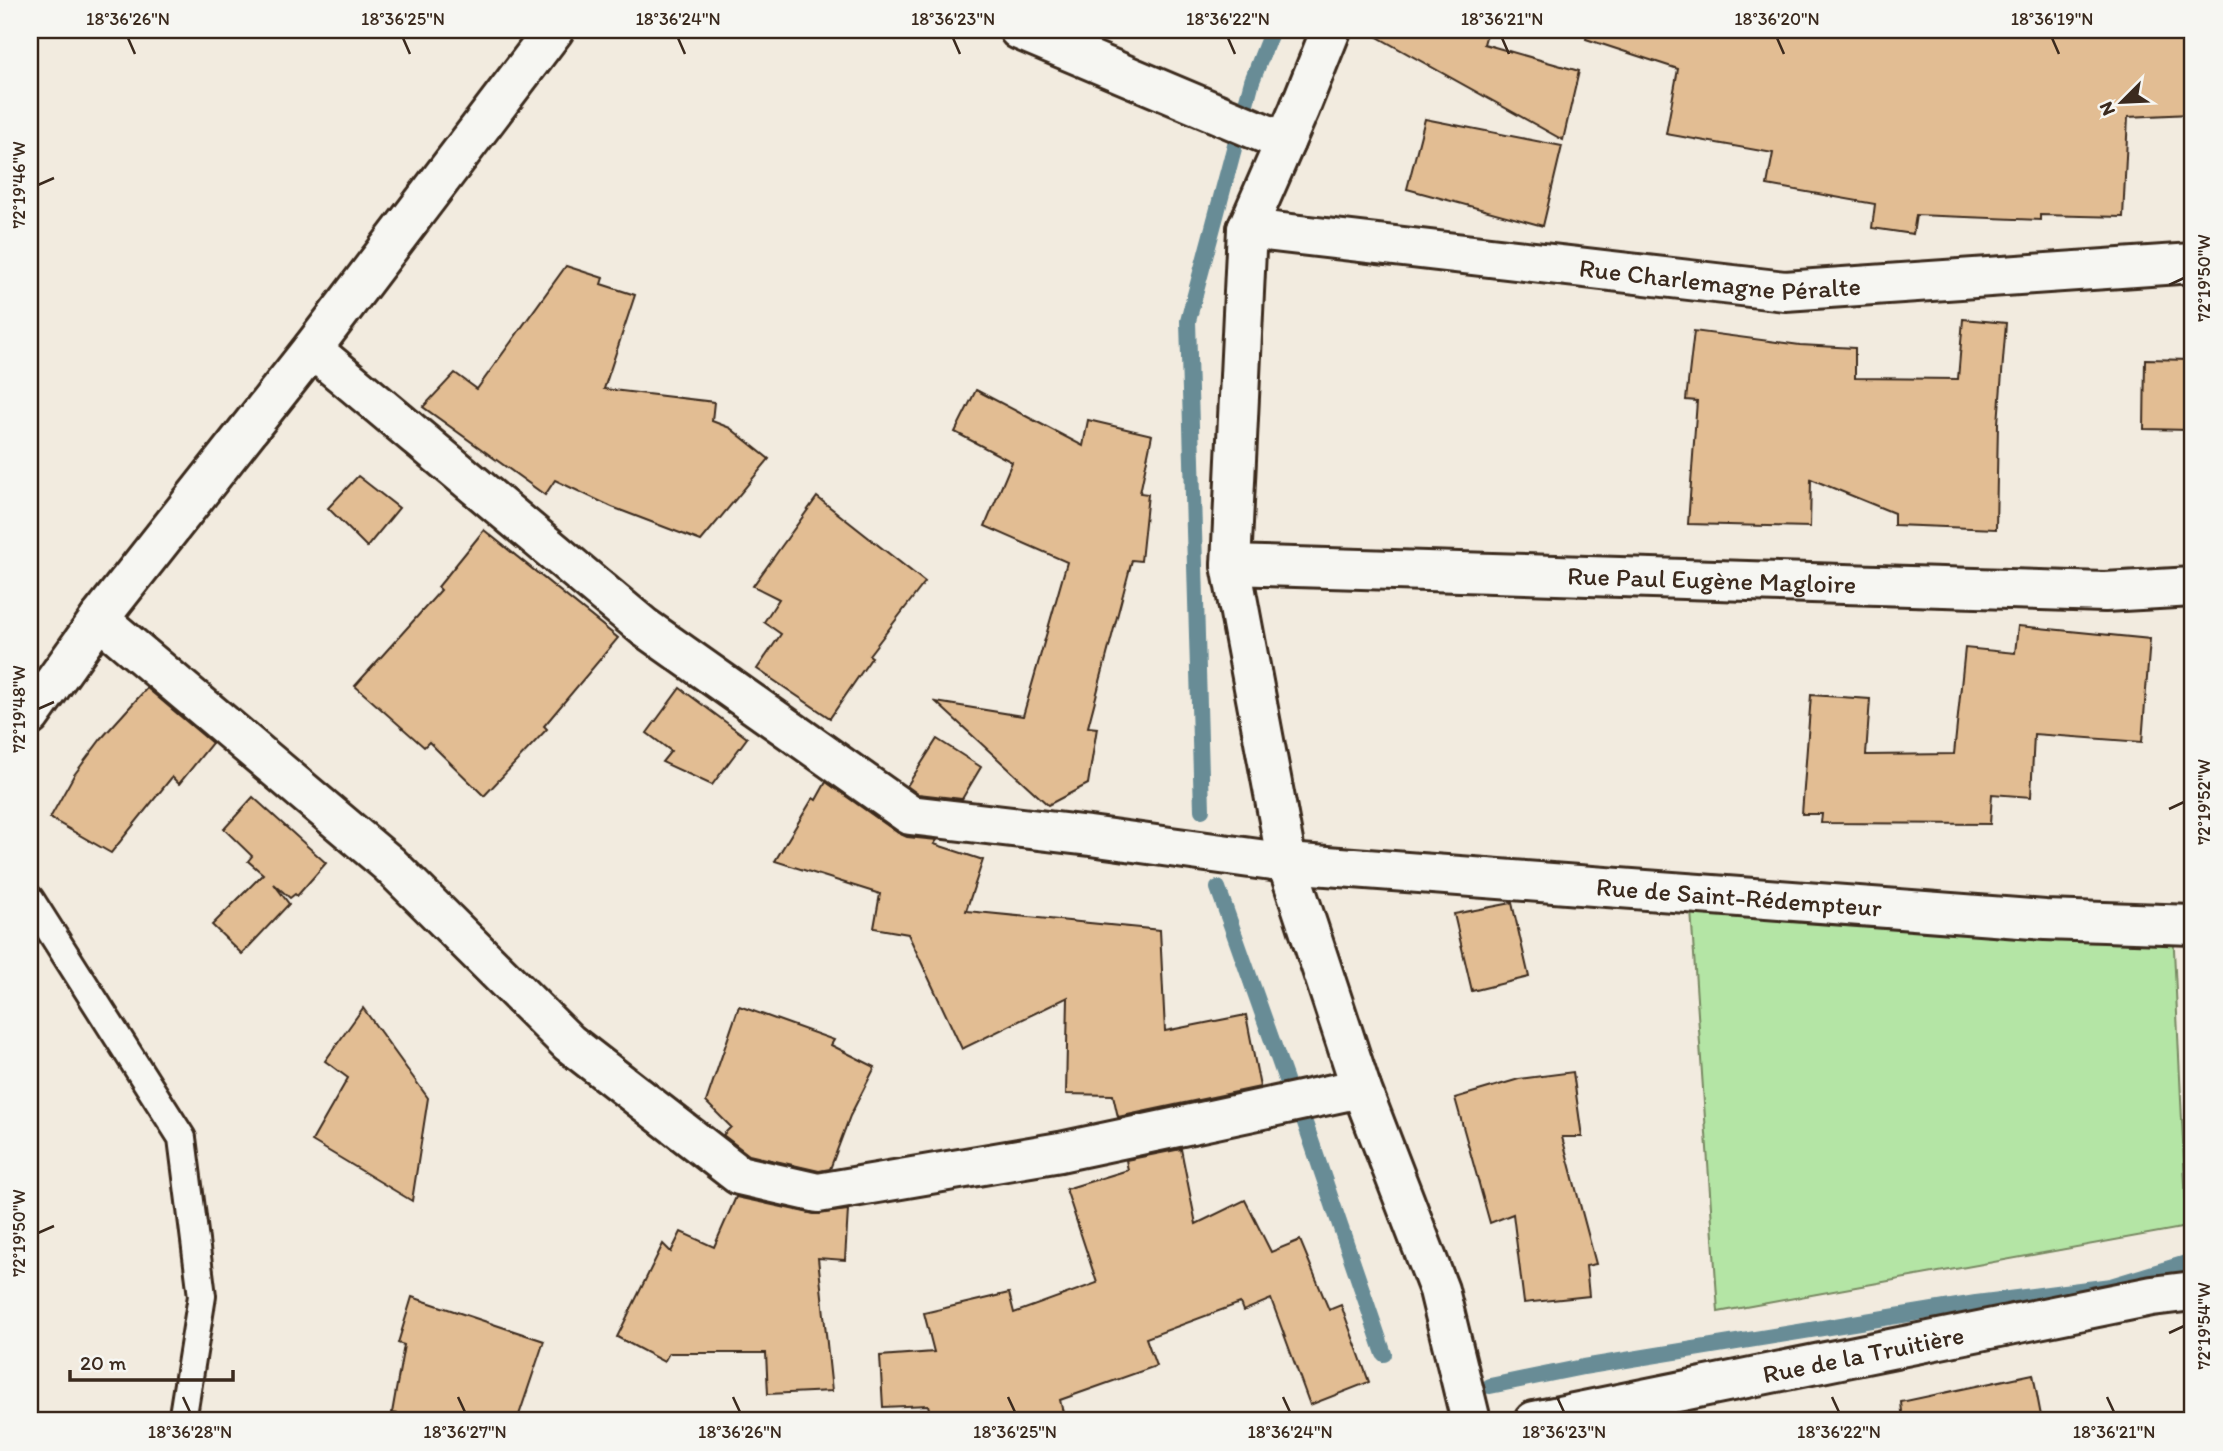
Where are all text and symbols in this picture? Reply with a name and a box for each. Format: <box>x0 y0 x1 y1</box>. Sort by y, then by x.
text: 18°36'26"N <box>86 8 170 30</box>
text: 18°36'25"N <box>361 8 445 30</box>
text: 18°36'24"N <box>635 8 721 30</box>
text: 18°36'23"N <box>911 8 995 30</box>
text: 18°36'22"N <box>1186 8 1270 30</box>
text: 18°36'21"N <box>1461 8 1543 30</box>
text: 18°36'20"N <box>1734 8 1820 30</box>
text: 18°36'19"N <box>2011 8 2093 30</box>
north arrow <box>2086 66 2156 136</box>
text: N <box>2094 98 2120 119</box>
text: 72°19'46"W <box>8 141 30 229</box>
text: 72°19'50"W <box>2193 234 2215 322</box>
street label: Rue Charlemagne Péralte <box>1577 251 1862 307</box>
street label: Rue Paul Eugène Magloire <box>1567 559 1857 600</box>
text: 72°19'48"W <box>8 665 30 753</box>
text: 72°19'52"W <box>2193 759 2215 845</box>
street label: Rue de Saint-Rédempteur <box>1595 870 1883 924</box>
text: 72°19'50"W <box>8 1189 30 1277</box>
text: 72°19'54"W <box>2193 1282 2215 1370</box>
street label: Rue de la Truitière <box>1760 1318 1967 1390</box>
scale bar <box>70 1339 233 1383</box>
text: 20 m <box>80 1350 127 1375</box>
text: 18°36'28"N <box>148 1421 232 1443</box>
text: 18°36'27"N <box>423 1421 507 1443</box>
text: 18°36'26"N <box>698 1421 782 1443</box>
text: 18°36'25"N <box>973 1421 1057 1443</box>
text: 18°36'24"N <box>1247 1421 1333 1443</box>
text: 18°36'23"N <box>1522 1421 1606 1443</box>
text: 18°36'22"N <box>1797 1421 1881 1443</box>
text: 18°36'21"N <box>2073 1421 2155 1443</box>

